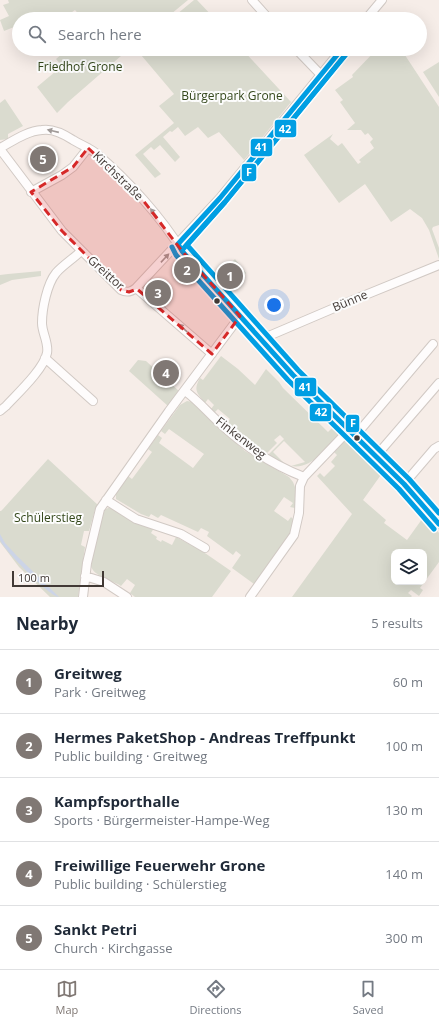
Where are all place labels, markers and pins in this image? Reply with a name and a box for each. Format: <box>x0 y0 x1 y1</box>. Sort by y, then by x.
pin: 5 <box>30 144 56 174</box>
pin: 2 <box>174 255 200 285</box>
pin: 1 <box>217 261 243 291</box>
pin: 3 <box>145 278 171 308</box>
unlabelled marker <box>212 296 222 306</box>
pin: 4 <box>153 358 179 388</box>
unlabelled marker <box>352 433 362 443</box>

